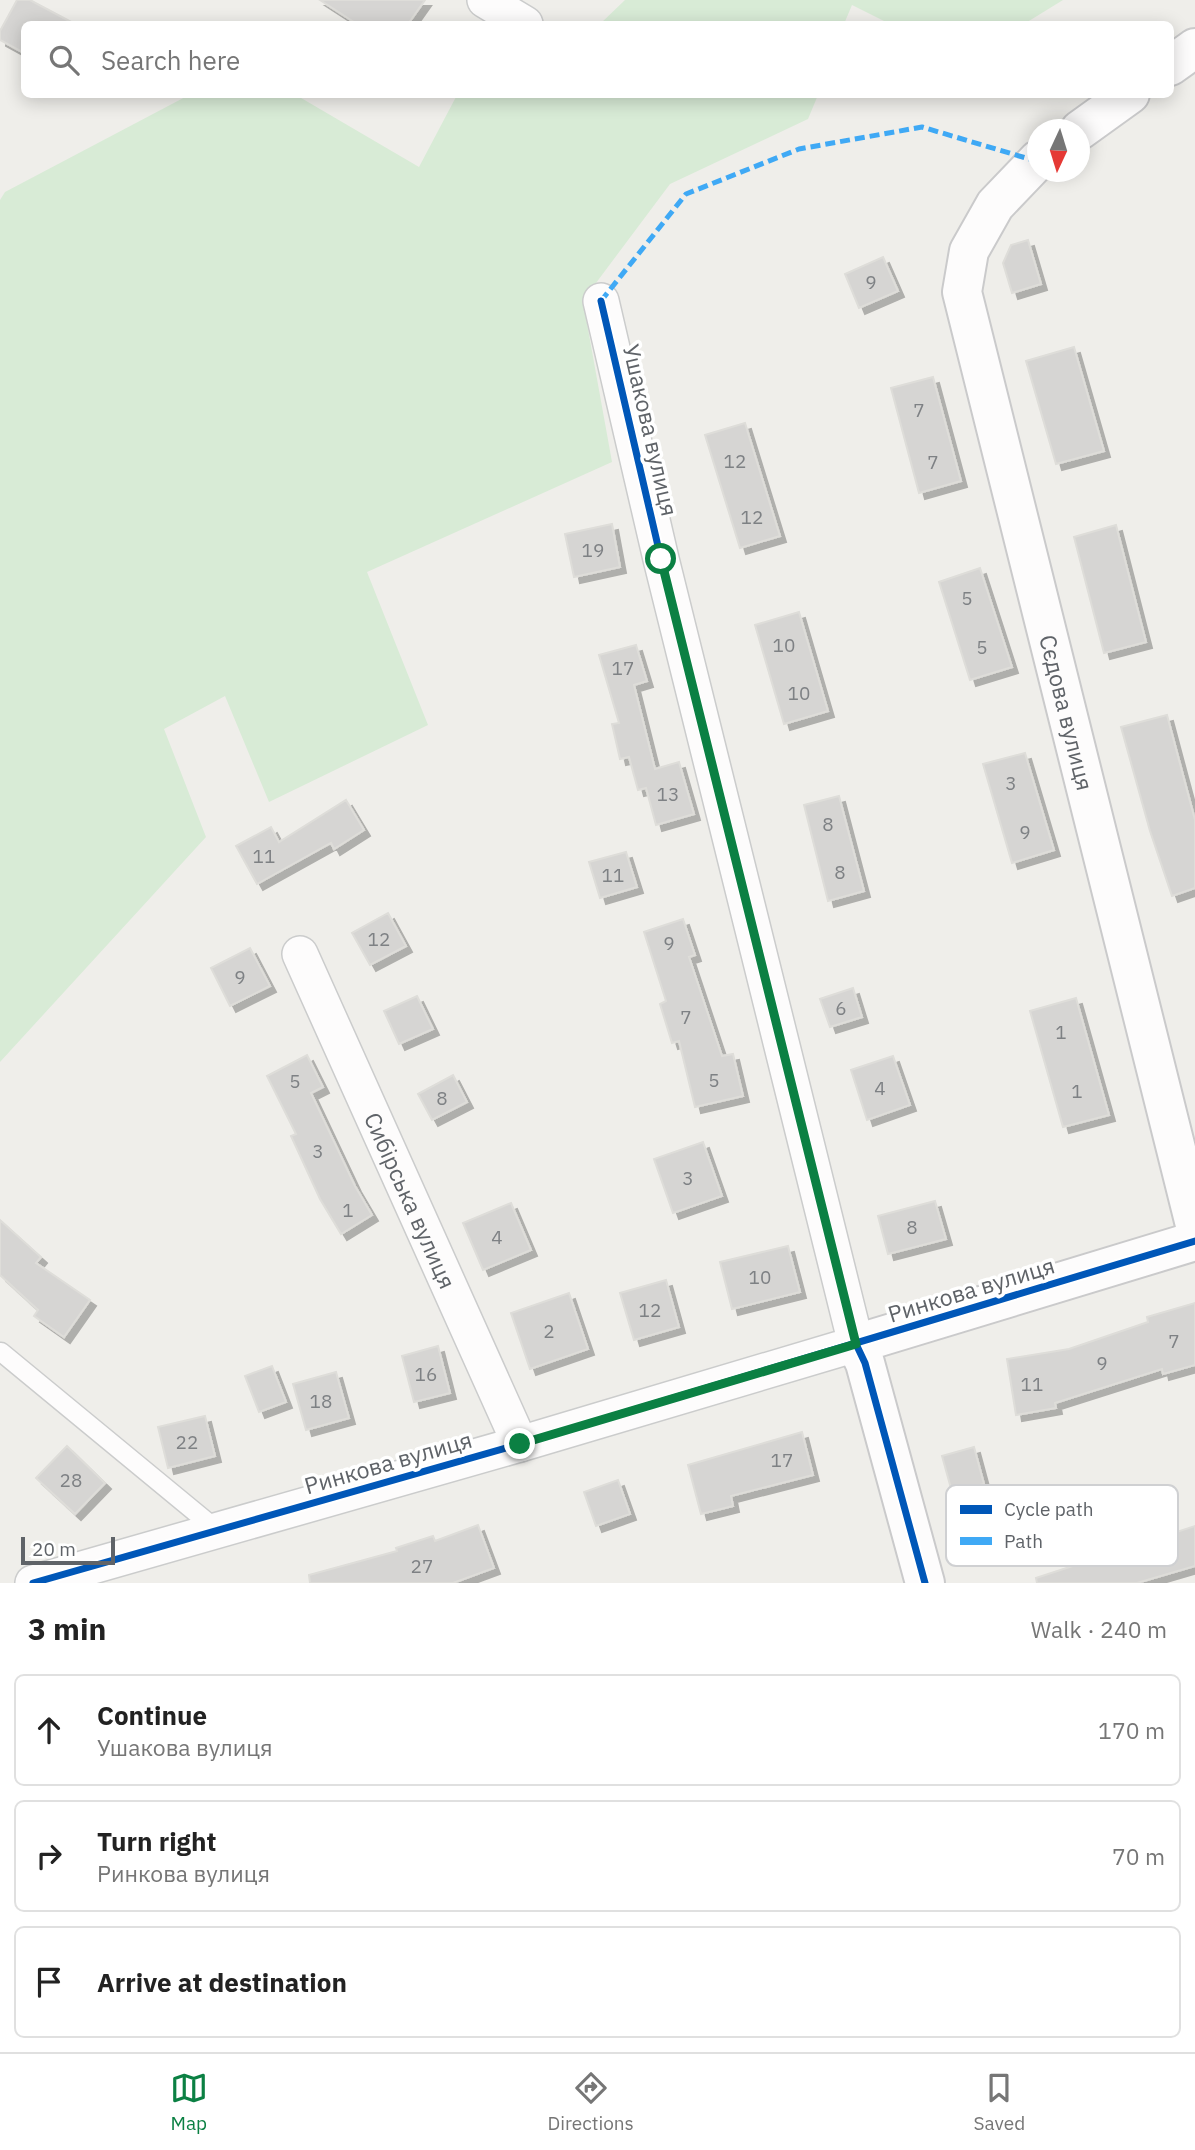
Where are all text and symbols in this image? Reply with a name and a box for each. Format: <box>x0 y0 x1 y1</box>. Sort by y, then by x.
search box <box>21 21 1174 98</box>
icon: search <box>45 41 83 79</box>
text: Search here <box>101 43 240 77</box>
north arrow <box>1027 119 1090 182</box>
house number: 9 <box>865 270 877 294</box>
street label: Ушакова вулиця <box>617 341 685 519</box>
house number: 7 <box>913 398 925 422</box>
house number: 12 <box>724 449 746 473</box>
house number: 7 <box>927 450 939 474</box>
house number: 12 <box>741 505 763 529</box>
house number: 19 <box>582 538 604 562</box>
route start <box>645 543 676 574</box>
house number: 5 <box>961 586 973 610</box>
street label: Сєдова вулиця <box>1033 631 1101 793</box>
house number: 10 <box>773 633 795 657</box>
house number: 5 <box>976 635 988 659</box>
house number: 17 <box>612 656 634 680</box>
house number: 10 <box>788 681 810 705</box>
house number: 3 <box>1005 771 1017 795</box>
house number: 13 <box>657 782 679 806</box>
house number: 8 <box>822 812 834 836</box>
house number: 9 <box>1019 820 1031 844</box>
house number: 11 <box>253 844 275 868</box>
house number: 8 <box>834 860 846 884</box>
house number: 11 <box>602 863 624 887</box>
house number: 12 <box>368 927 390 951</box>
house number: 9 <box>663 931 675 955</box>
house number: 9 <box>234 965 246 989</box>
house number: 6 <box>835 996 847 1020</box>
house number: 7 <box>680 1005 692 1029</box>
house number: 1 <box>1055 1020 1067 1044</box>
house number: 5 <box>708 1068 720 1092</box>
house number: 5 <box>289 1069 301 1093</box>
house number: 4 <box>874 1076 886 1100</box>
house number: 1 <box>1071 1079 1083 1103</box>
house number: 8 <box>436 1086 448 1110</box>
street label: Сибірська вулиця <box>358 1107 463 1293</box>
house number: 3 <box>312 1139 324 1163</box>
house number: 3 <box>682 1166 694 1190</box>
house number: 1 <box>342 1198 354 1222</box>
house number: 8 <box>906 1215 918 1239</box>
house number: 4 <box>491 1225 503 1249</box>
street label: Ринкова вулиця <box>884 1249 1058 1329</box>
house number: 10 <box>749 1265 771 1289</box>
house number: 12 <box>639 1298 661 1322</box>
house number: 2 <box>543 1319 555 1343</box>
house number: 7 <box>1168 1329 1180 1353</box>
house number: 9 <box>1096 1351 1108 1375</box>
house number: 16 <box>415 1362 437 1386</box>
house number: 11 <box>1021 1372 1043 1396</box>
house number: 18 <box>310 1389 332 1413</box>
street label: Ринкова вулиця <box>301 1424 475 1500</box>
route end <box>504 1428 535 1459</box>
house number: 22 <box>176 1430 198 1454</box>
house number: 17 <box>771 1448 793 1472</box>
house number: 28 <box>60 1468 82 1492</box>
legend <box>946 1485 1178 1566</box>
text: Cycle path <box>1004 1497 1093 1521</box>
text: Path <box>1004 1529 1043 1553</box>
scale bar <box>21 1534 116 1566</box>
text: 20 m <box>32 1537 76 1561</box>
house number: 27 <box>411 1554 433 1578</box>
text: 3 min <box>28 1609 106 1648</box>
text: Walk · 240 m <box>1031 1614 1167 1644</box>
text: Continue <box>97 1698 207 1732</box>
icon: ahead <box>30 1711 68 1749</box>
text: 170 m <box>1098 1715 1165 1745</box>
text: Ушакова вулиця <box>97 1732 272 1762</box>
text: Turn right <box>97 1824 216 1858</box>
icon: right <box>30 1837 68 1875</box>
text: 70 m <box>1112 1841 1165 1871</box>
text: Ринкова вулиця <box>97 1858 270 1888</box>
icon: arrive <box>30 1963 68 2001</box>
text: Arrive at destination <box>97 1965 347 1999</box>
tab: Map <box>170 2069 208 2135</box>
tab: Directions <box>547 2069 634 2135</box>
tab: Saved <box>974 2069 1025 2135</box>

